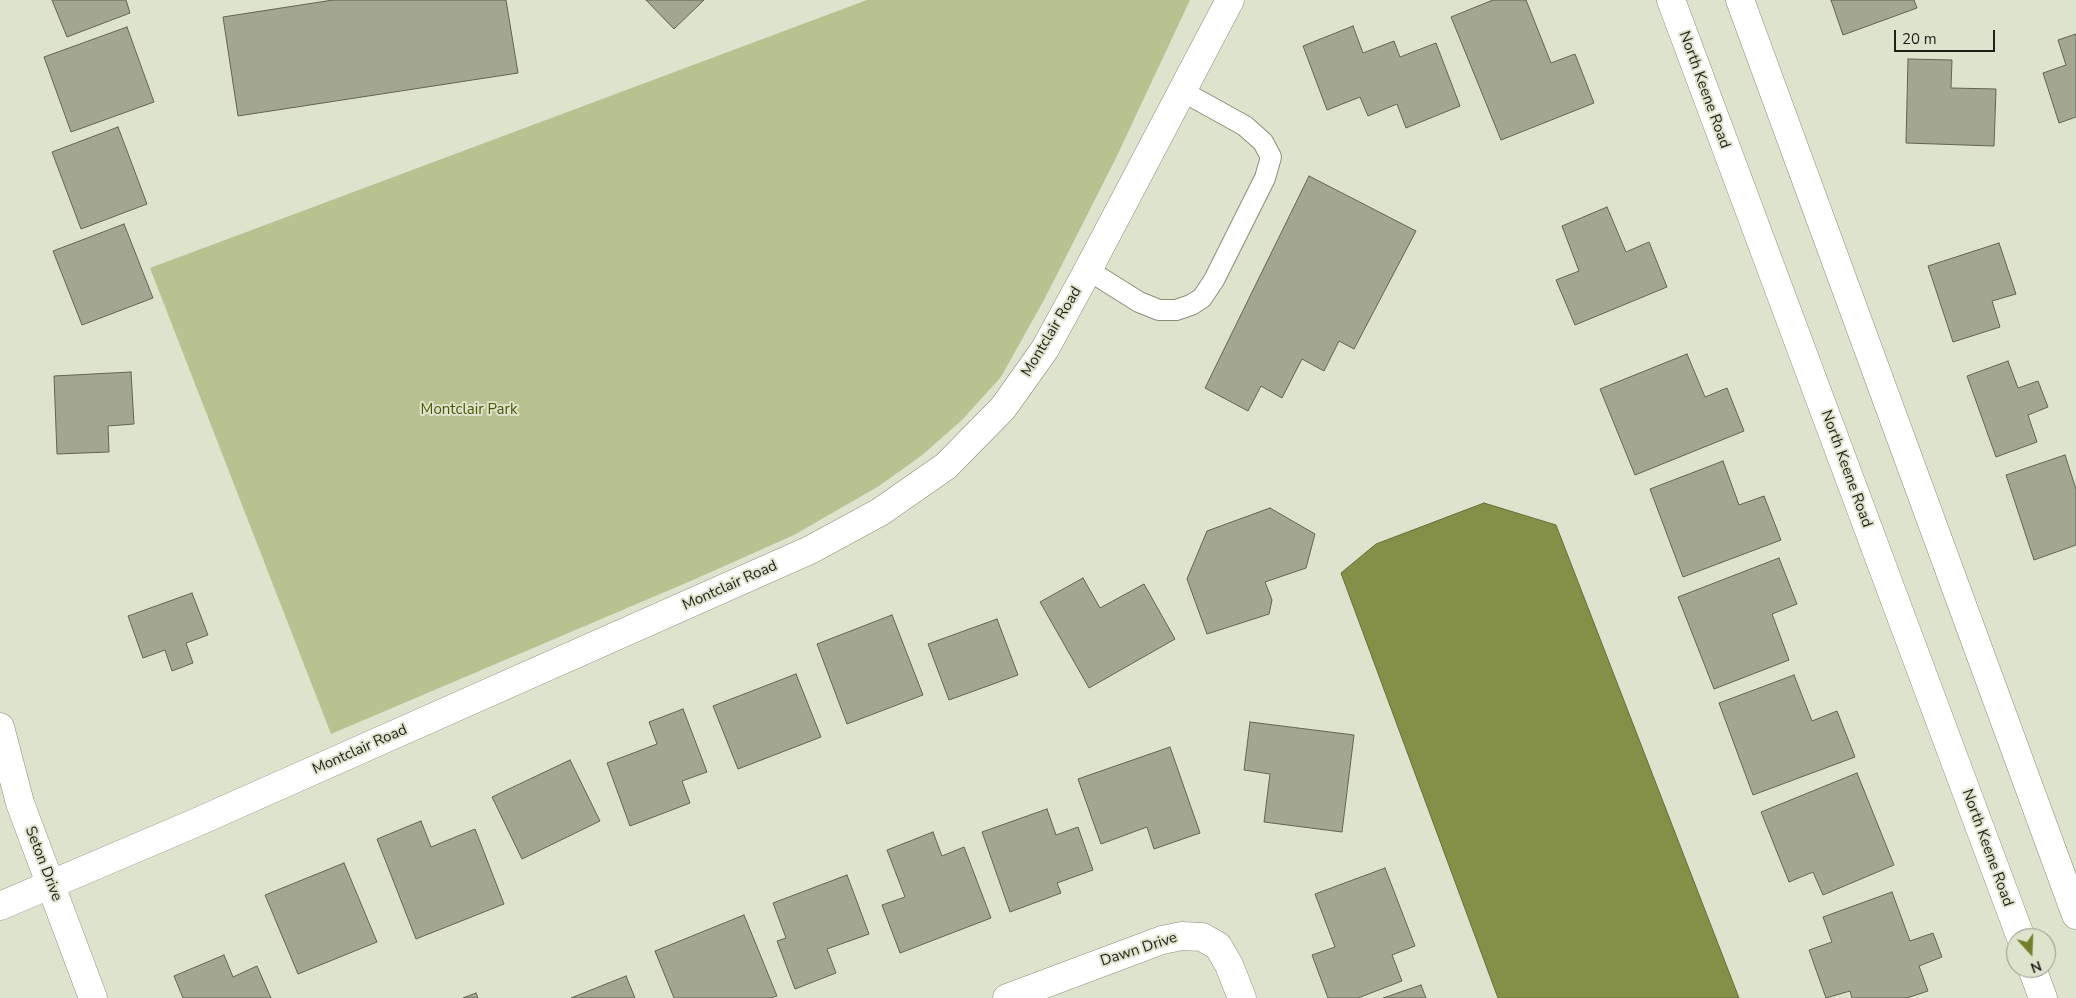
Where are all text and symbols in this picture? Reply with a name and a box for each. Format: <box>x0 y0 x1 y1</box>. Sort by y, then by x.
scale bar <box>1896 20 1997 52</box>
street label: North Keene Road <box>1674 29 1734 151</box>
text: 20 m <box>1902 29 1937 49</box>
street label: Montclair Road <box>1018 284 1086 380</box>
park label: Montclair Park <box>421 401 517 419</box>
street label: North Keene Road <box>1816 408 1876 530</box>
street label: Montclair Road <box>680 557 780 615</box>
street label: Montclair Road <box>310 721 410 779</box>
street label: North Keene Road <box>1957 787 2017 909</box>
street label: Seton Drive <box>21 824 65 904</box>
north arrow <box>2006 928 2056 978</box>
street label: Dawn Drive <box>1098 929 1180 971</box>
text: N <box>2028 956 2044 977</box>

